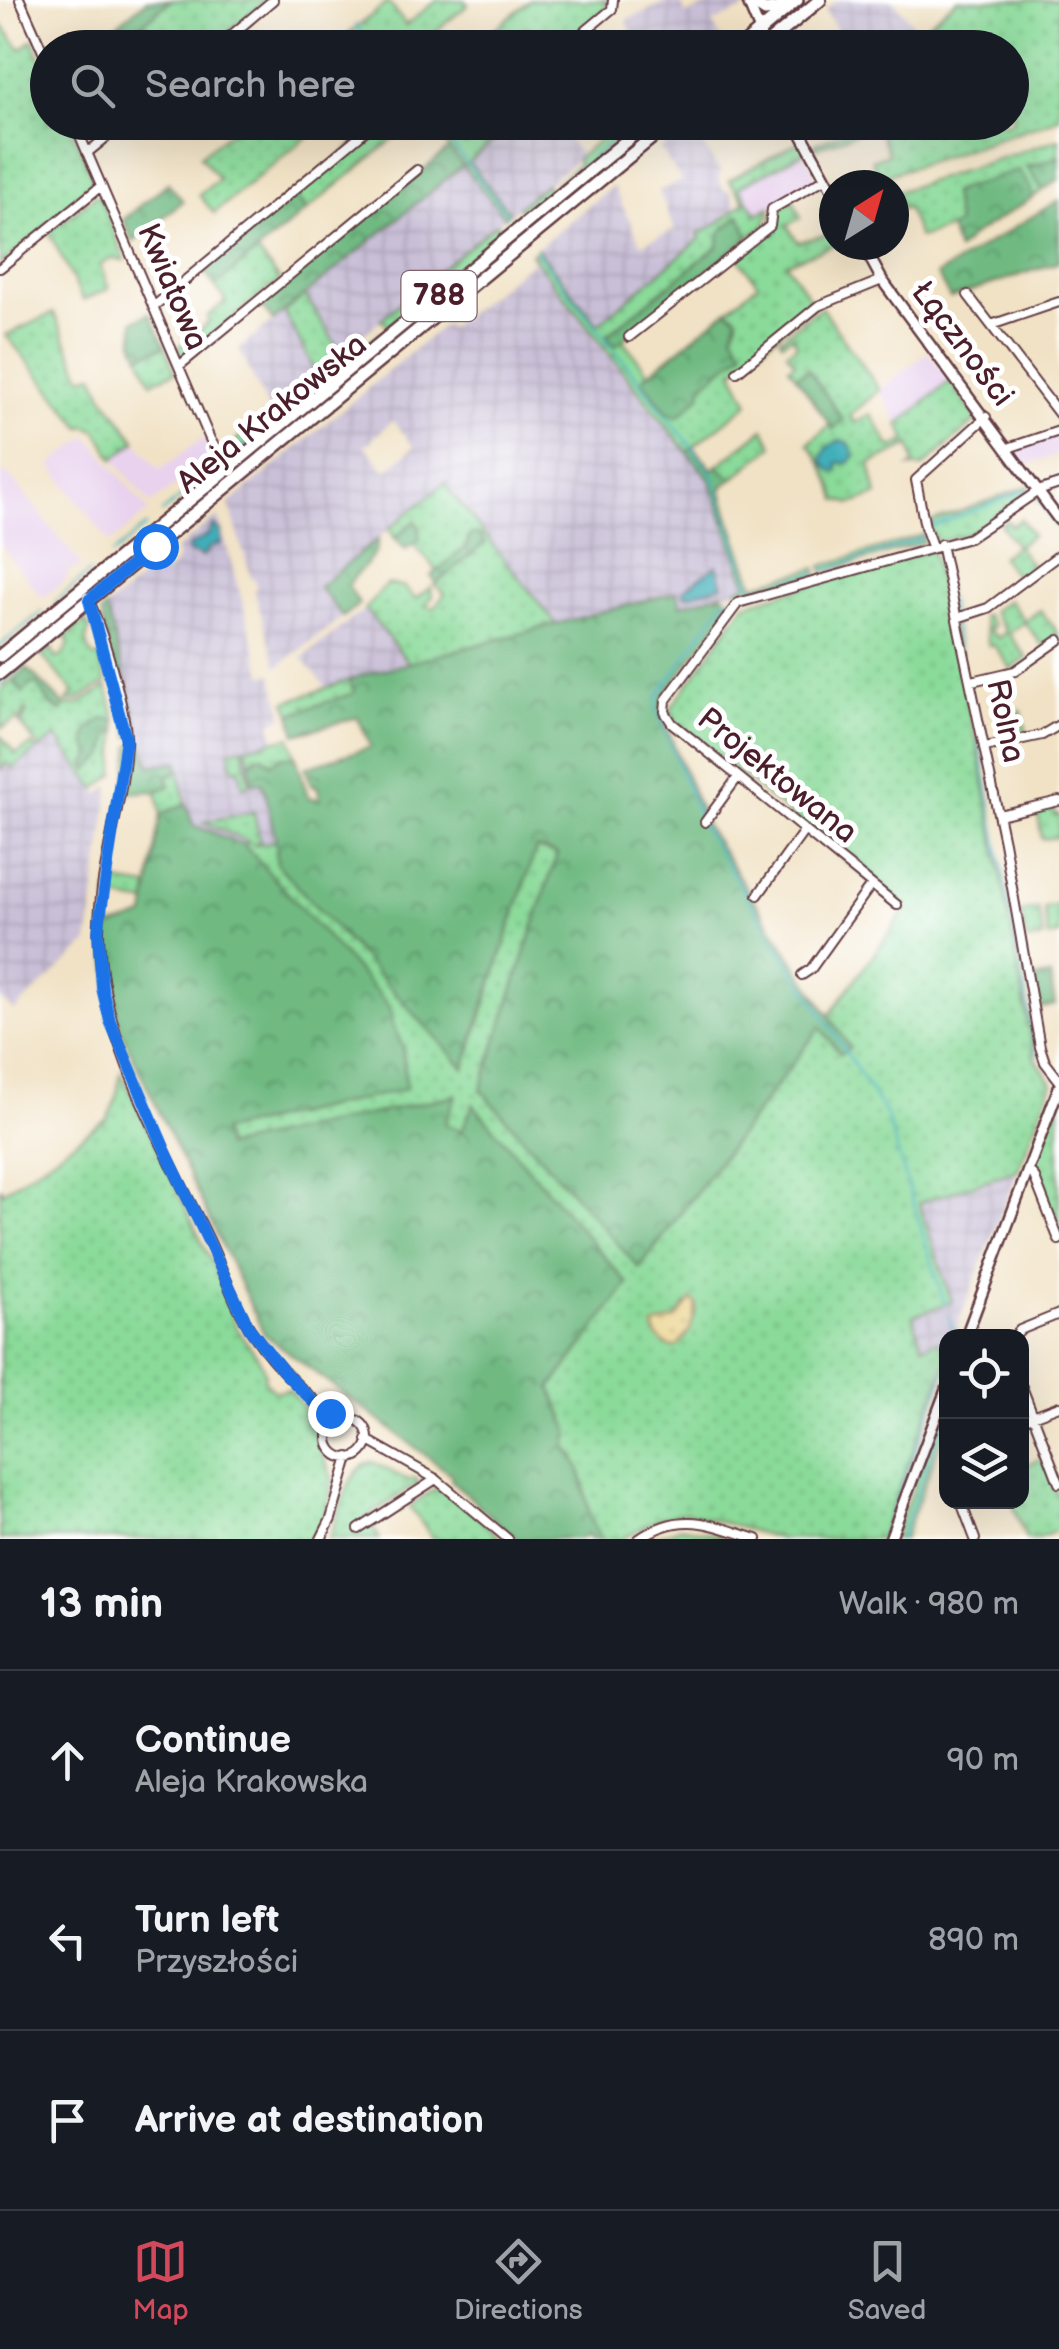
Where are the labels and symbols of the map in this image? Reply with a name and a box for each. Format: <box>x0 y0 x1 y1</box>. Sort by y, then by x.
north arrow <box>819 170 909 260</box>
street label: Kwiatowa <box>128 218 216 356</box>
road number: 788 <box>402 271 476 321</box>
street label: Łączności <box>902 274 1022 414</box>
street label: Aleja Krakowska <box>169 325 375 503</box>
route start <box>133 524 179 570</box>
street label: Rolna <box>977 676 1033 766</box>
street label: Projektowana <box>689 700 865 852</box>
route end <box>308 1391 354 1437</box>

